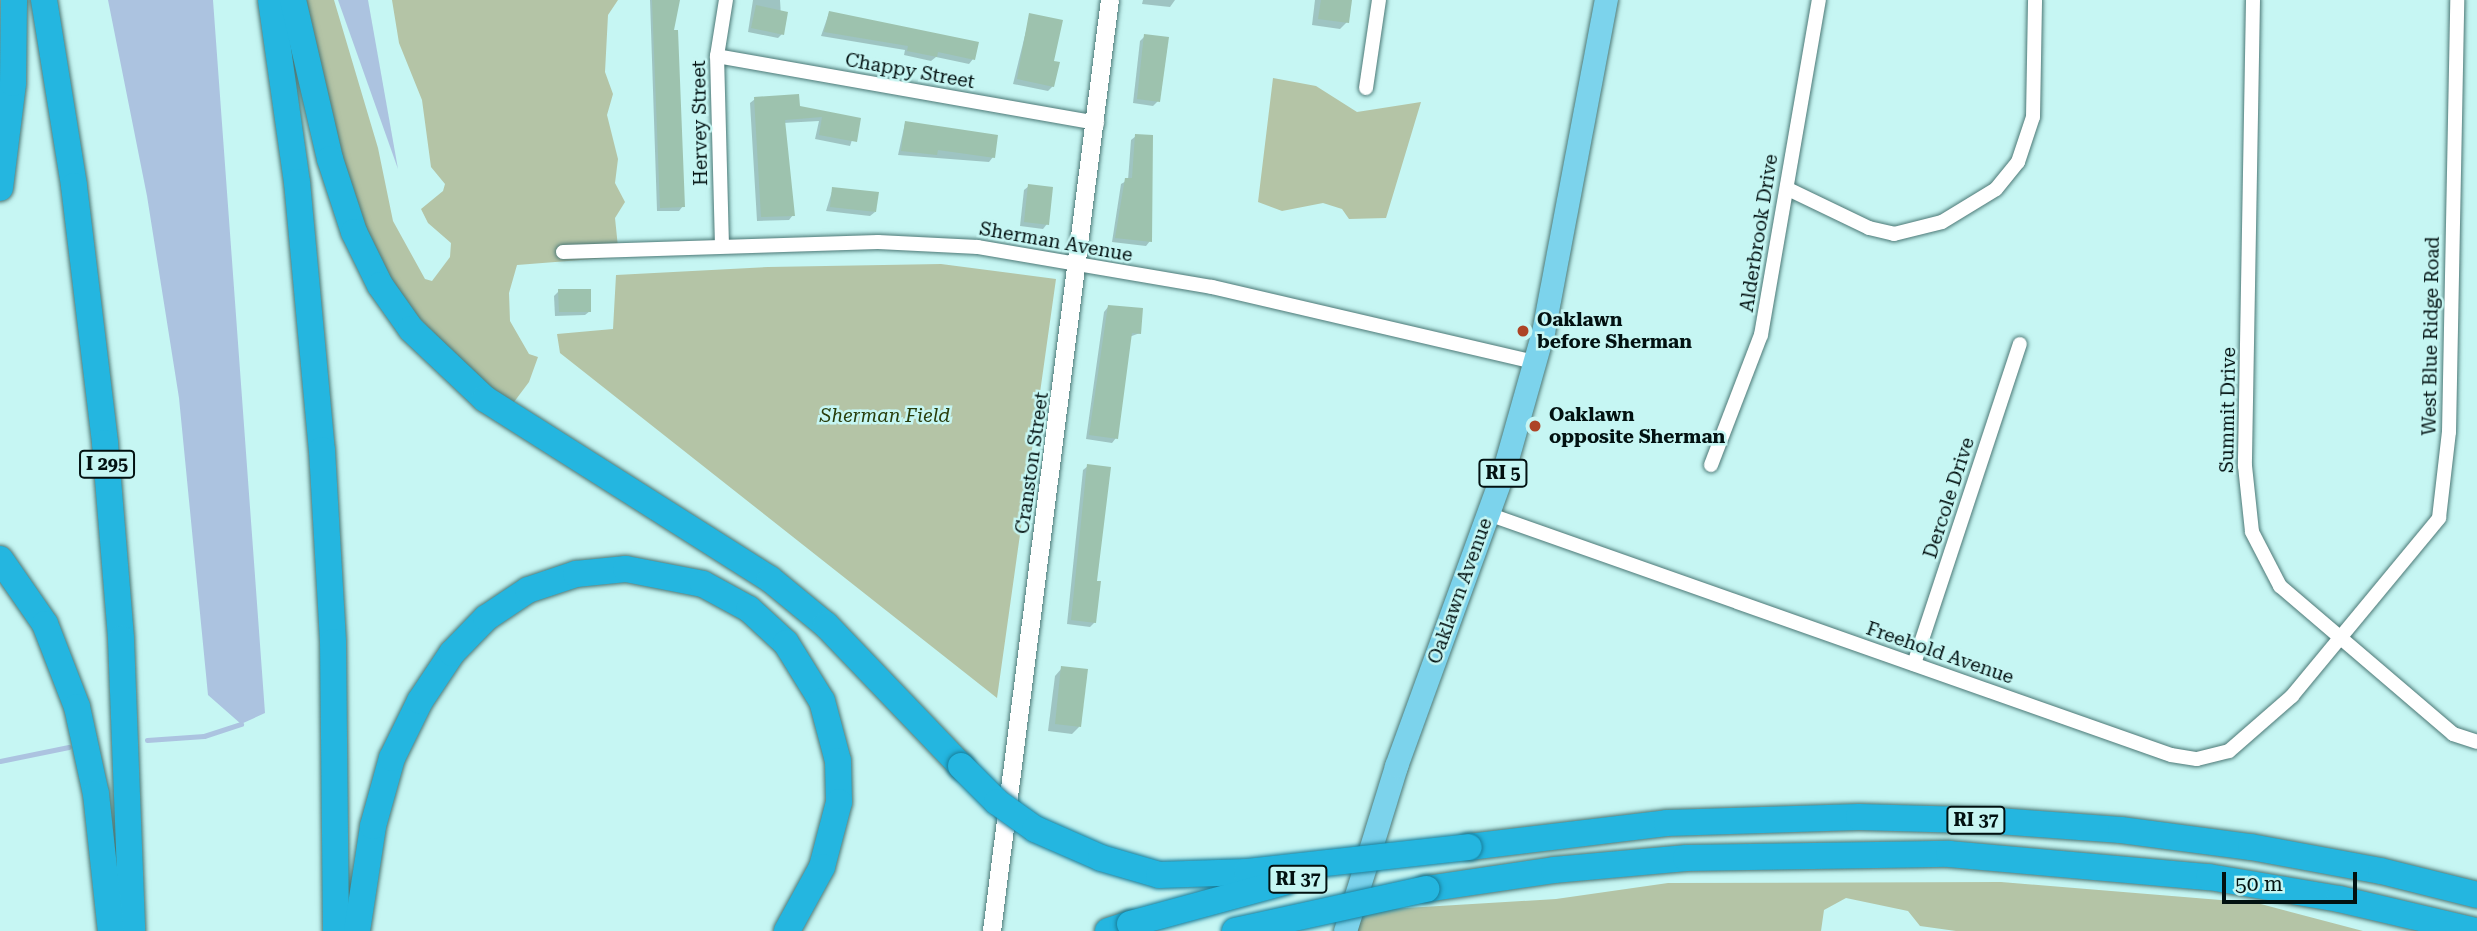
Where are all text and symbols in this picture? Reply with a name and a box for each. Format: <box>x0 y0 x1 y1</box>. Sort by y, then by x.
street label: Chappy Street <box>843 48 977 94</box>
street label: Hervey Street <box>688 60 712 186</box>
street label: Alderbrook Drive <box>1735 152 1783 314</box>
street label: Sherman Avenue <box>978 217 1134 267</box>
street label: West Blue Ridge Road <box>2418 236 2444 436</box>
place label: Oaklawn before Sherman <box>1537 309 1692 353</box>
marker: Oaklawn before Sherman <box>1515 323 1531 339</box>
street label: Summit Drive <box>2216 347 2240 473</box>
street label: Cranston Street <box>1011 391 1053 535</box>
place label: Oaklawn opposite Sherman <box>1549 404 1725 448</box>
park label: Sherman Field <box>820 405 950 427</box>
marker: Oaklawn opposite Sherman <box>1527 418 1543 434</box>
street label: Dercole Drive <box>1919 435 1979 561</box>
road number: I 295 <box>79 450 135 478</box>
road number: RI 5 <box>1477 458 1529 488</box>
street label: Oaklawn Avenue <box>1423 515 1497 667</box>
street label: Freehold Avenue <box>1863 617 2017 689</box>
road number: RI 37 <box>1946 806 2006 834</box>
scale bar <box>2225 858 2360 902</box>
road number: RI 37 <box>1268 864 1328 894</box>
text: 50 m <box>2235 872 2283 896</box>

